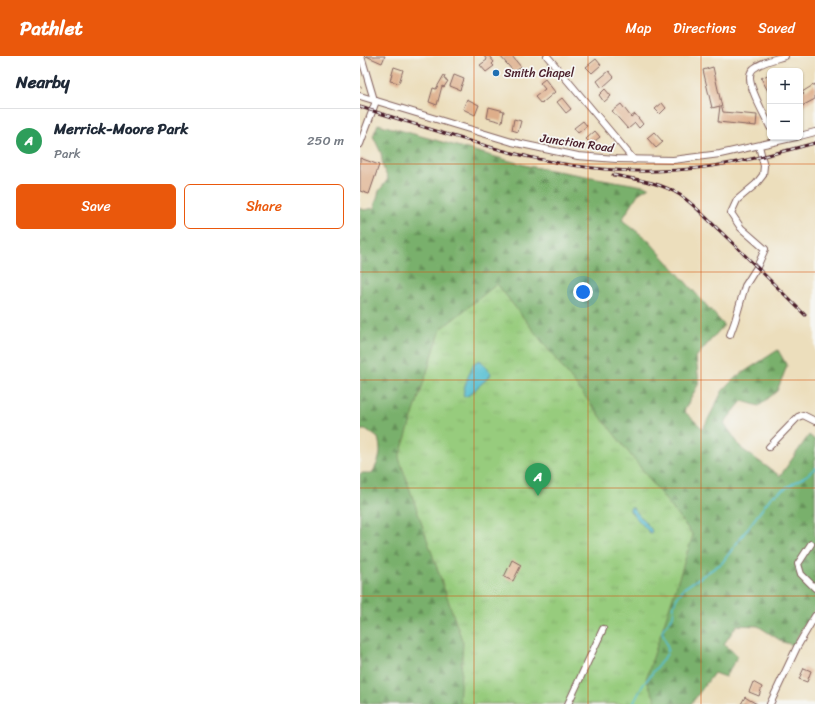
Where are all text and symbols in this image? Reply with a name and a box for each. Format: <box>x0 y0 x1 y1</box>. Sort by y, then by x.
text: Pathlet <box>20 12 83 45</box>
text: Map <box>625 16 651 41</box>
text: Directions <box>673 16 736 41</box>
text: Saved <box>758 16 795 41</box>
place label: Smith Chapel <box>504 62 575 84</box>
text: Nearby <box>16 67 70 97</box>
marker: Smith Chapel <box>491 68 501 78</box>
map controls <box>767 68 803 140</box>
button: + <box>767 68 803 104</box>
button: − <box>767 104 803 140</box>
text: Merrick-Moore Park <box>54 116 188 142</box>
street label: Junction Road <box>538 127 616 159</box>
text: A <box>25 129 33 152</box>
text: 250 m <box>307 129 344 152</box>
text: Park <box>54 142 81 165</box>
button: Save <box>16 184 176 229</box>
button: Share <box>184 184 344 229</box>
your location <box>573 282 593 302</box>
pin: A <box>525 463 551 496</box>

